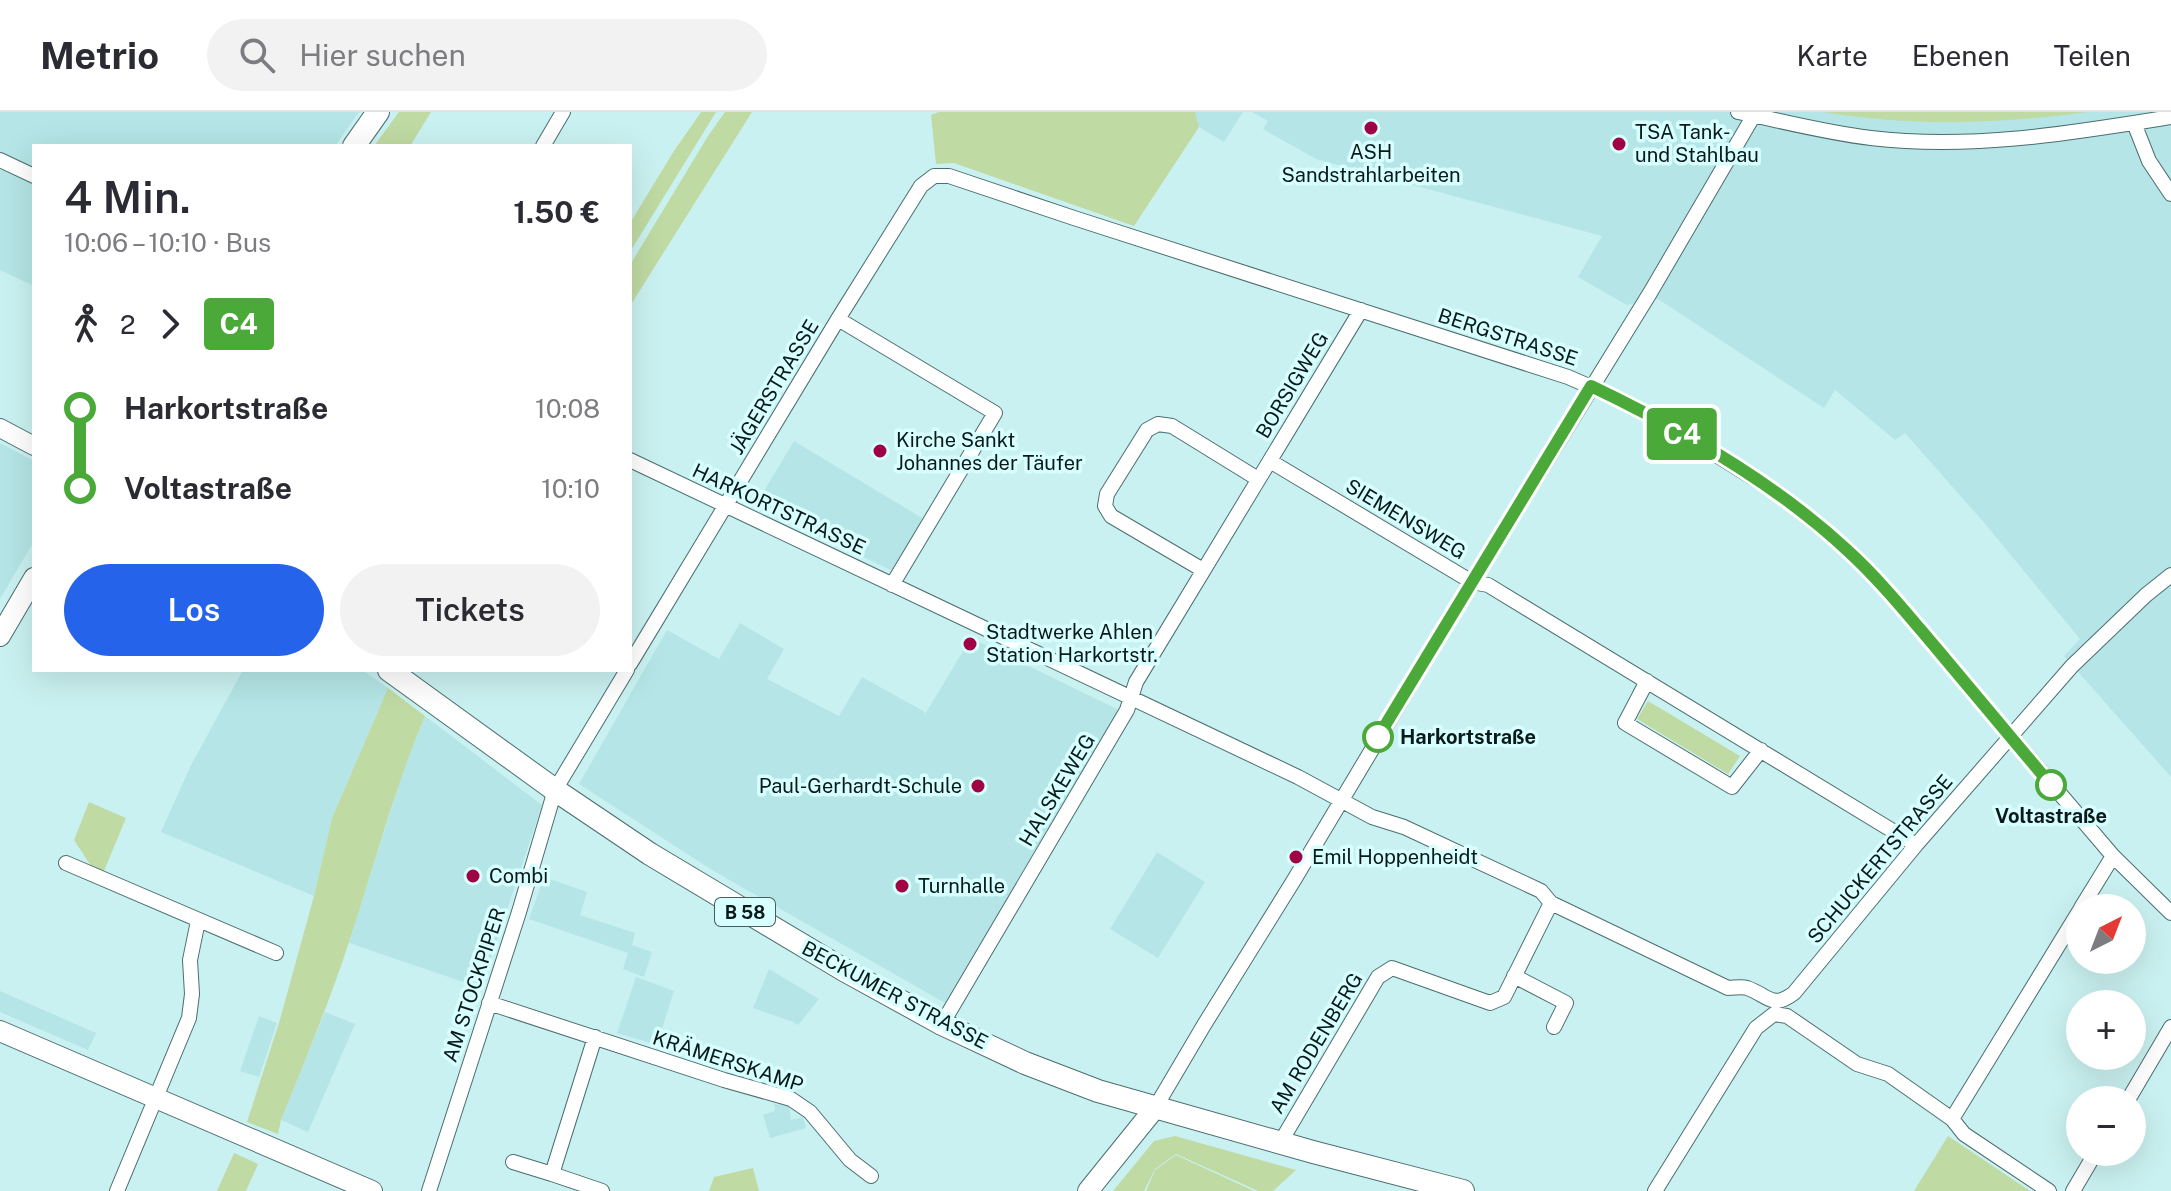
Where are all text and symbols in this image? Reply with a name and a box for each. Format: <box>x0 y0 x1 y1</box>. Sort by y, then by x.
search box <box>207 19 767 91</box>
text: Metrio <box>40 33 159 78</box>
icon: search <box>235 33 279 77</box>
text: Hier suchen <box>299 37 466 73</box>
text: Karte <box>1797 39 1868 72</box>
text: Ebenen <box>1912 39 2010 72</box>
text: Teilen <box>2054 39 2131 72</box>
marker: ASH Sandstrahlarbeiten <box>1362 119 1380 137</box>
place label: TSA Tank- und Stahlbau <box>1635 120 1759 167</box>
marker: TSA Tank- und Stahlbau <box>1610 135 1628 153</box>
place label: ASH Sandstrahlarbeiten <box>1281 140 1461 187</box>
text: 4 Min. <box>64 171 191 223</box>
text: 1.50 € <box>513 194 600 230</box>
text: 10:06 – 10:10 · Bus <box>64 227 271 258</box>
icon: walk <box>64 302 108 346</box>
icon: forward <box>148 302 192 346</box>
street label: BERGSTRASSE <box>1435 303 1581 371</box>
text: C4 <box>220 307 258 340</box>
text: 2 <box>120 309 136 340</box>
street label: JÄGERSTRASSE <box>724 315 824 459</box>
street label: BORSIGWEG <box>1251 327 1333 443</box>
text: Harkortstraße <box>124 390 328 426</box>
text: 10:08 <box>535 393 600 424</box>
line badge: C4 <box>1646 408 1718 460</box>
text: C4 <box>1663 417 1701 450</box>
place label: Kirche Sankt Johannes der Täufer <box>896 428 1083 475</box>
marker: Kirche Sankt Johannes der Täufer <box>871 442 889 460</box>
street label: HARKORTSTRASSE <box>689 458 869 560</box>
text: Voltastraße <box>124 470 292 506</box>
text: 10:10 <box>541 473 600 504</box>
street label: SIEMENSWEG <box>1342 474 1470 564</box>
button: Los <box>64 564 324 656</box>
button: Tickets <box>340 564 600 656</box>
place label: Stadtwerke Ahlen Station Harkortstr. <box>986 620 1158 667</box>
marker: Stadtwerke Ahlen Station Harkortstr. <box>961 635 979 653</box>
marker: Harkortstraße <box>1363 722 1393 752</box>
place label: Harkortstraße <box>1400 725 1536 749</box>
street label: HALSKEWEG <box>1014 729 1100 851</box>
street label: SCHUCKERTSTRASSE <box>1802 770 1958 948</box>
marker: Voltastraße <box>2036 770 2066 800</box>
place label: Paul-Gerhardt-Schule <box>759 774 962 798</box>
marker: Paul-Gerhardt-Schule <box>969 777 987 795</box>
place label: Voltastraße <box>1995 804 2107 828</box>
place label: Emil Hoppenheidt <box>1312 845 1478 869</box>
marker: Emil Hoppenheidt <box>1287 848 1305 866</box>
place label: Combi <box>489 864 548 888</box>
marker: Combi <box>464 867 482 885</box>
place label: Turnhalle <box>918 874 1005 898</box>
marker: Turnhalle <box>893 877 911 895</box>
north arrow <box>2066 894 2146 974</box>
map controls <box>2066 894 2146 1166</box>
road number: B 58 <box>715 898 775 926</box>
street label: AM STOCKPIPER <box>438 905 510 1065</box>
street label: BECKUMER STRASSE <box>798 936 992 1054</box>
street label: AM RODENBERG <box>1264 968 1368 1118</box>
button: + <box>2066 990 2146 1070</box>
street label: KRÄMERSKAMP <box>650 1025 806 1097</box>
button: − <box>2066 1086 2146 1166</box>

